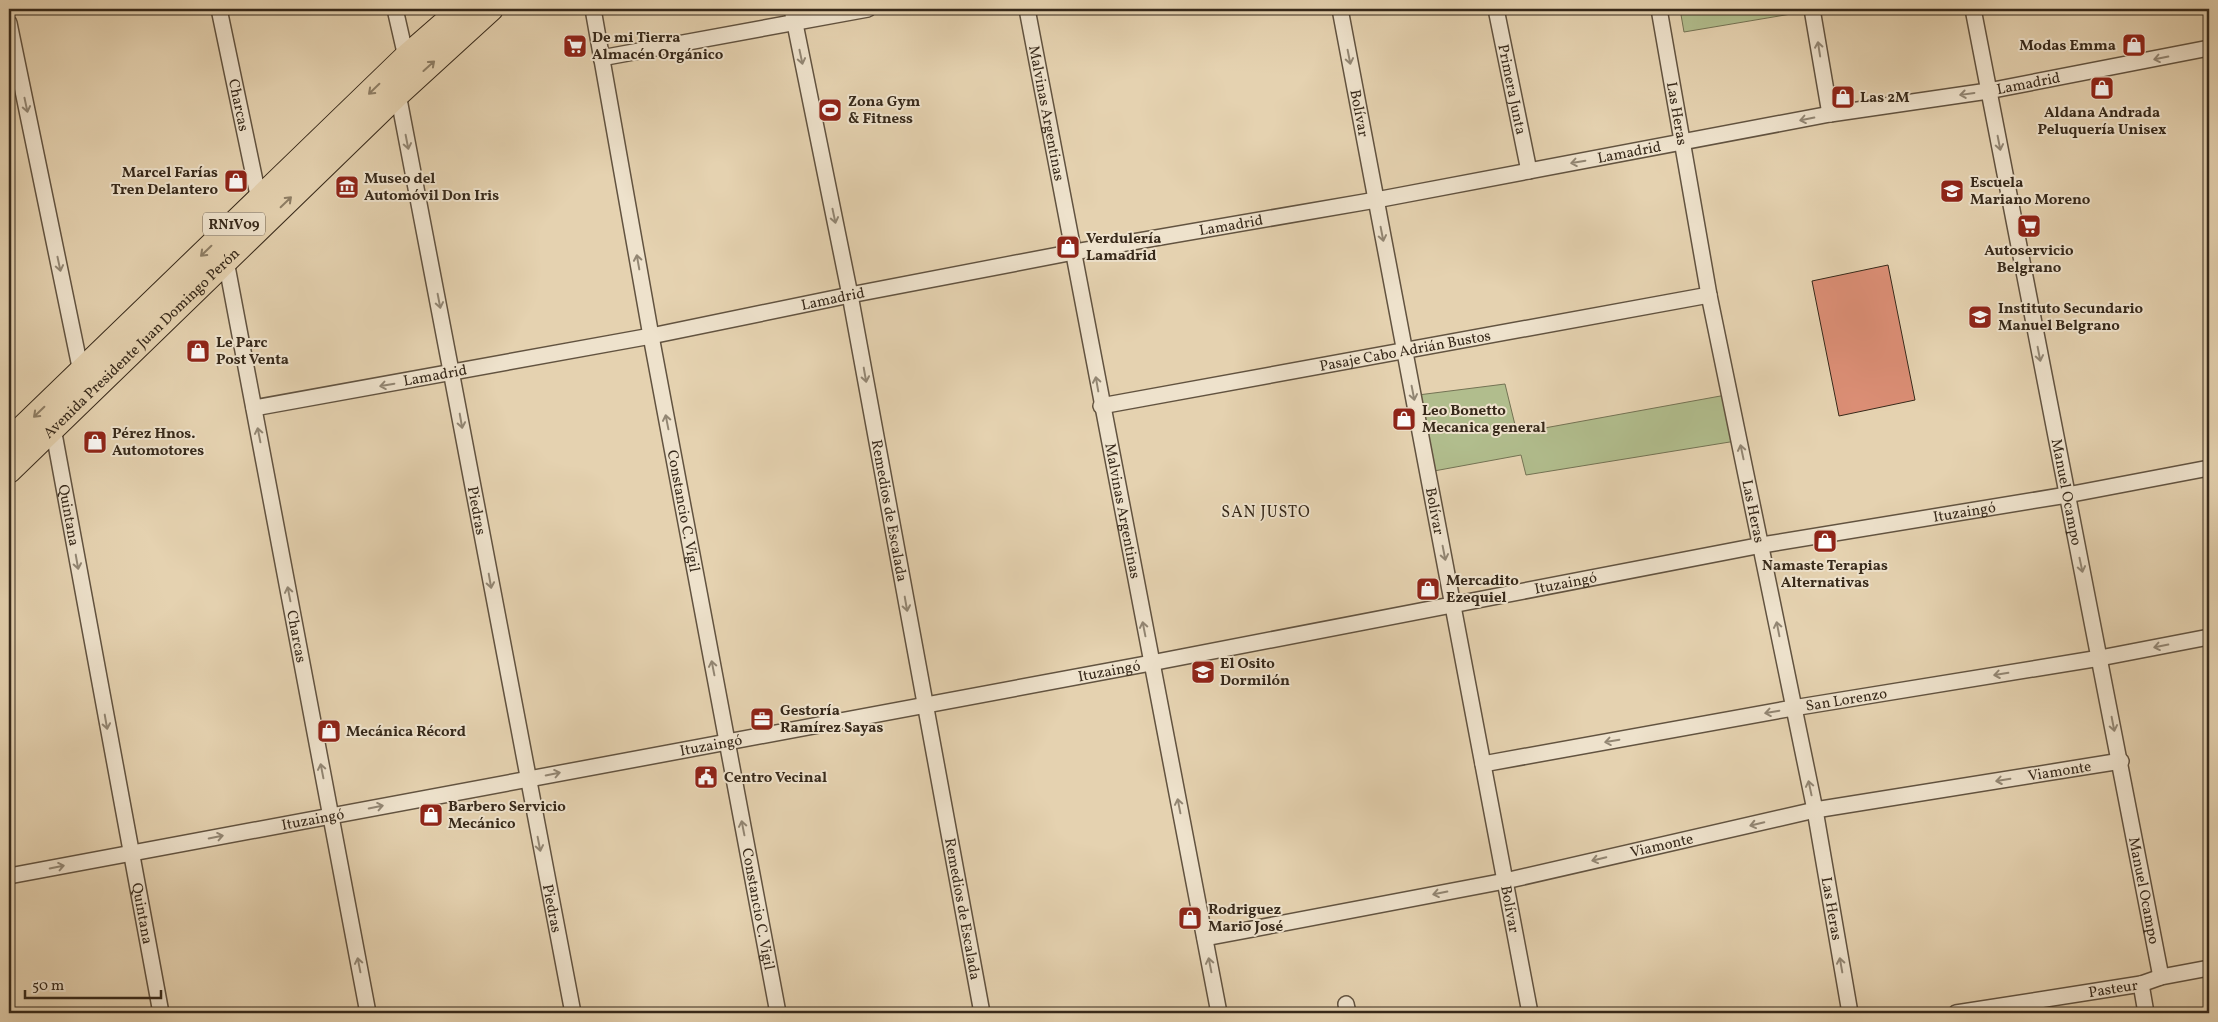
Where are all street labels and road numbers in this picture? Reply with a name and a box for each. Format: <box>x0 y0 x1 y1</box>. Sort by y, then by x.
street label: Primera Junta <box>1491 43 1530 137</box>
street label: Malvinas Argentinas <box>1022 44 1069 183</box>
street label: Lamadrid <box>1995 68 2062 101</box>
street label: Charcas <box>222 77 253 133</box>
street label: Las Heras <box>1660 80 1692 147</box>
street label: Bolívar <box>1343 88 1373 139</box>
street label: Lamadrid <box>1596 137 1663 170</box>
street label: Lamadrid <box>1198 211 1265 242</box>
road number: RN1V09 <box>203 212 265 235</box>
street label: Avenida Presidente Juan Domingo Perón <box>39 244 245 444</box>
street label: Lamadrid <box>799 283 867 317</box>
street label: Pasaje Cabo Adrián Bustos <box>1318 326 1493 378</box>
street label: Lamadrid <box>402 361 469 393</box>
street label: Manuel Ocampo <box>2045 437 2086 548</box>
street label: Remedios de Escalada <box>865 438 912 584</box>
street label: Malvinas Argentinas <box>1098 442 1145 581</box>
street label: Constancio C. Vigil <box>661 448 704 574</box>
street label: Las Heras <box>1735 478 1769 545</box>
street label: Quintana <box>52 483 84 548</box>
street label: Piedras <box>461 485 490 537</box>
street label: Bolívar <box>1419 486 1448 537</box>
street label: Ituzaingó <box>1932 498 1997 529</box>
street label: Ituzaingó <box>1533 568 1599 601</box>
street label: Charcas <box>280 609 311 665</box>
street label: Ituzaingó <box>1076 656 1142 688</box>
street label: San Lorenzo <box>1804 684 1889 718</box>
street label: Ituzaingó <box>678 730 744 763</box>
street label: Viamonte <box>2026 757 2093 788</box>
street label: Ituzaingó <box>280 805 346 837</box>
street label: Viamonte <box>1628 829 1695 864</box>
street label: Remedios de Escalada <box>938 836 985 982</box>
street label: Manuel Ocampo <box>2122 836 2163 946</box>
street label: Constancio C. Vigil <box>735 846 779 972</box>
street label: Las Heras <box>1815 875 1846 942</box>
street label: Quintana <box>125 881 157 946</box>
street label: Piedras <box>536 883 566 935</box>
street label: Bolívar <box>1494 884 1524 935</box>
street label: Pasteur <box>2087 976 2139 1004</box>

